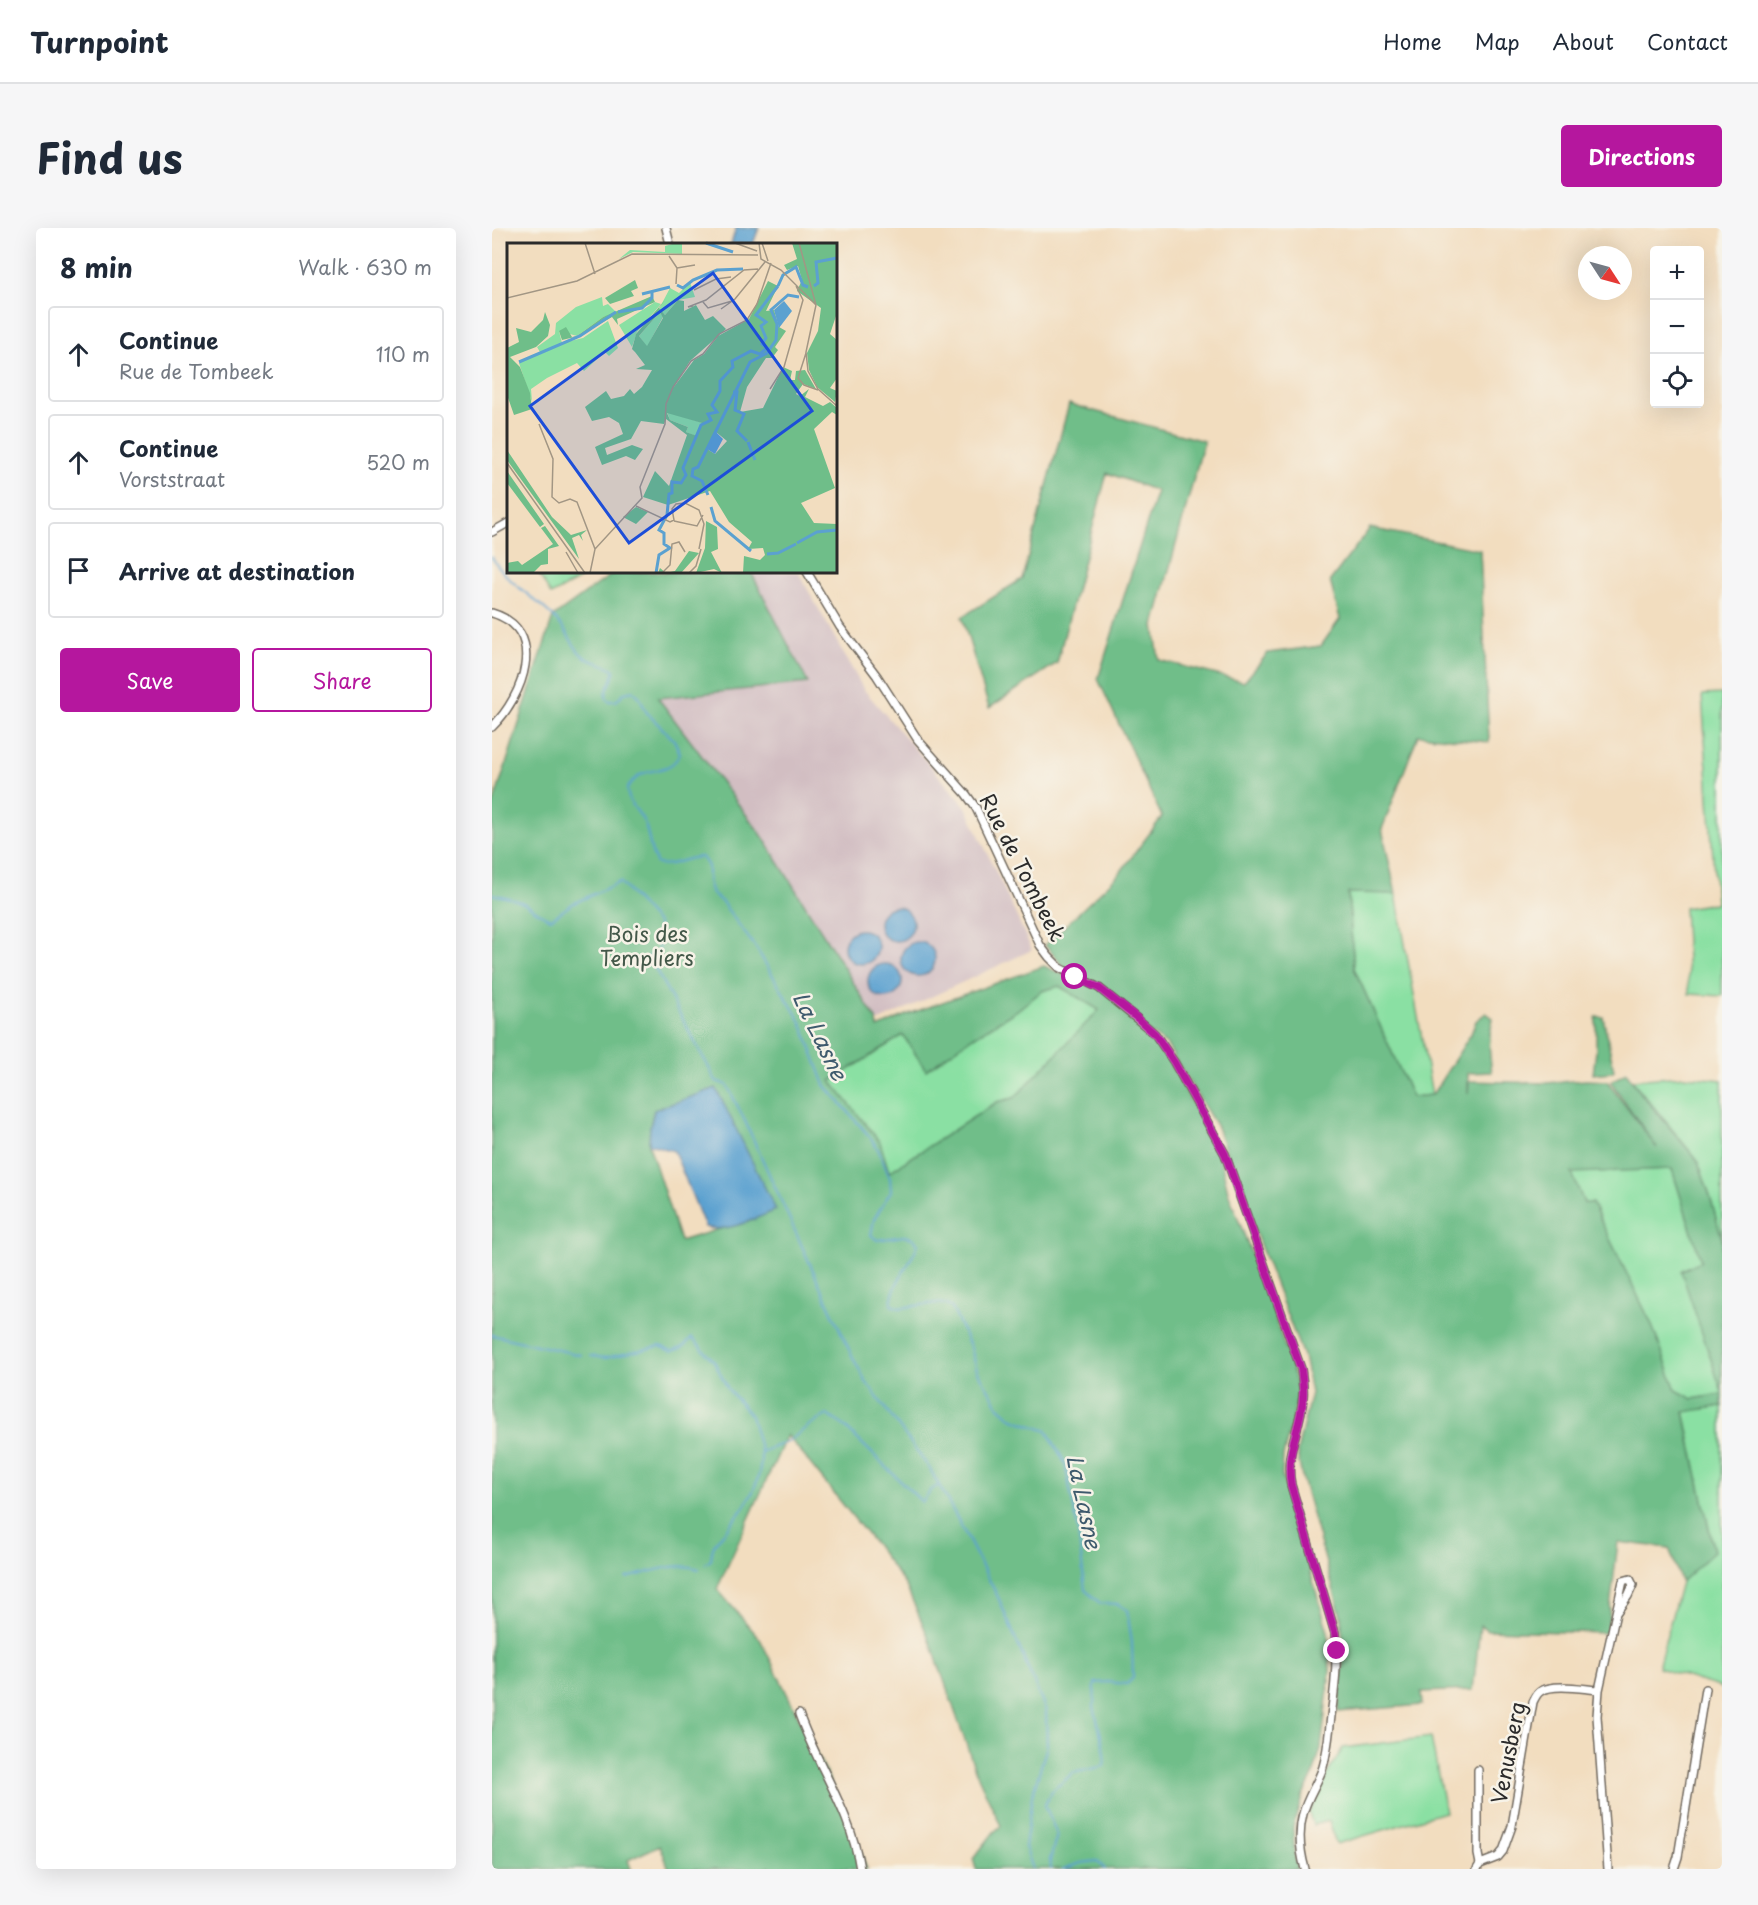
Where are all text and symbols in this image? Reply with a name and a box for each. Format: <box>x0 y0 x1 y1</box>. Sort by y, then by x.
text: Turnpoint <box>30 20 169 63</box>
text: Home <box>1383 25 1442 57</box>
text: Map <box>1475 25 1520 57</box>
text: About <box>1553 25 1614 57</box>
text: Contact <box>1647 25 1728 57</box>
text: Find us <box>36 125 183 188</box>
button: Directions <box>1561 125 1722 187</box>
inset map <box>507 243 837 573</box>
north arrow <box>1578 246 1632 300</box>
map controls <box>1650 246 1704 408</box>
button: + <box>1650 246 1704 300</box>
text: 8 min <box>60 248 133 287</box>
text: Walk · 630 m <box>298 252 432 282</box>
button: − <box>1650 300 1704 354</box>
text: Continue <box>119 323 218 356</box>
icon: ahead <box>62 338 95 371</box>
text: 110 m <box>376 339 430 369</box>
button: locate <box>1650 354 1704 408</box>
text: Rue de Tombeek <box>119 356 274 386</box>
text: Continue <box>119 431 218 464</box>
icon: ahead <box>62 446 95 479</box>
text: 520 m <box>366 447 430 477</box>
text: Vorststraat <box>119 464 225 494</box>
icon: arrive <box>62 554 95 587</box>
text: Arrive at destination <box>119 554 355 587</box>
button: Save <box>60 648 240 712</box>
button: Share <box>252 648 432 712</box>
street label: Rue de Tombeek <box>973 787 1075 947</box>
park label: Bois des Templiers <box>600 917 694 973</box>
route start <box>1061 963 1087 989</box>
water label: La Lasne <box>786 985 857 1086</box>
water label: La Lasne <box>1059 1452 1112 1552</box>
route end <box>1323 1637 1349 1663</box>
street label: Venusberg <box>1481 1699 1533 1806</box>

